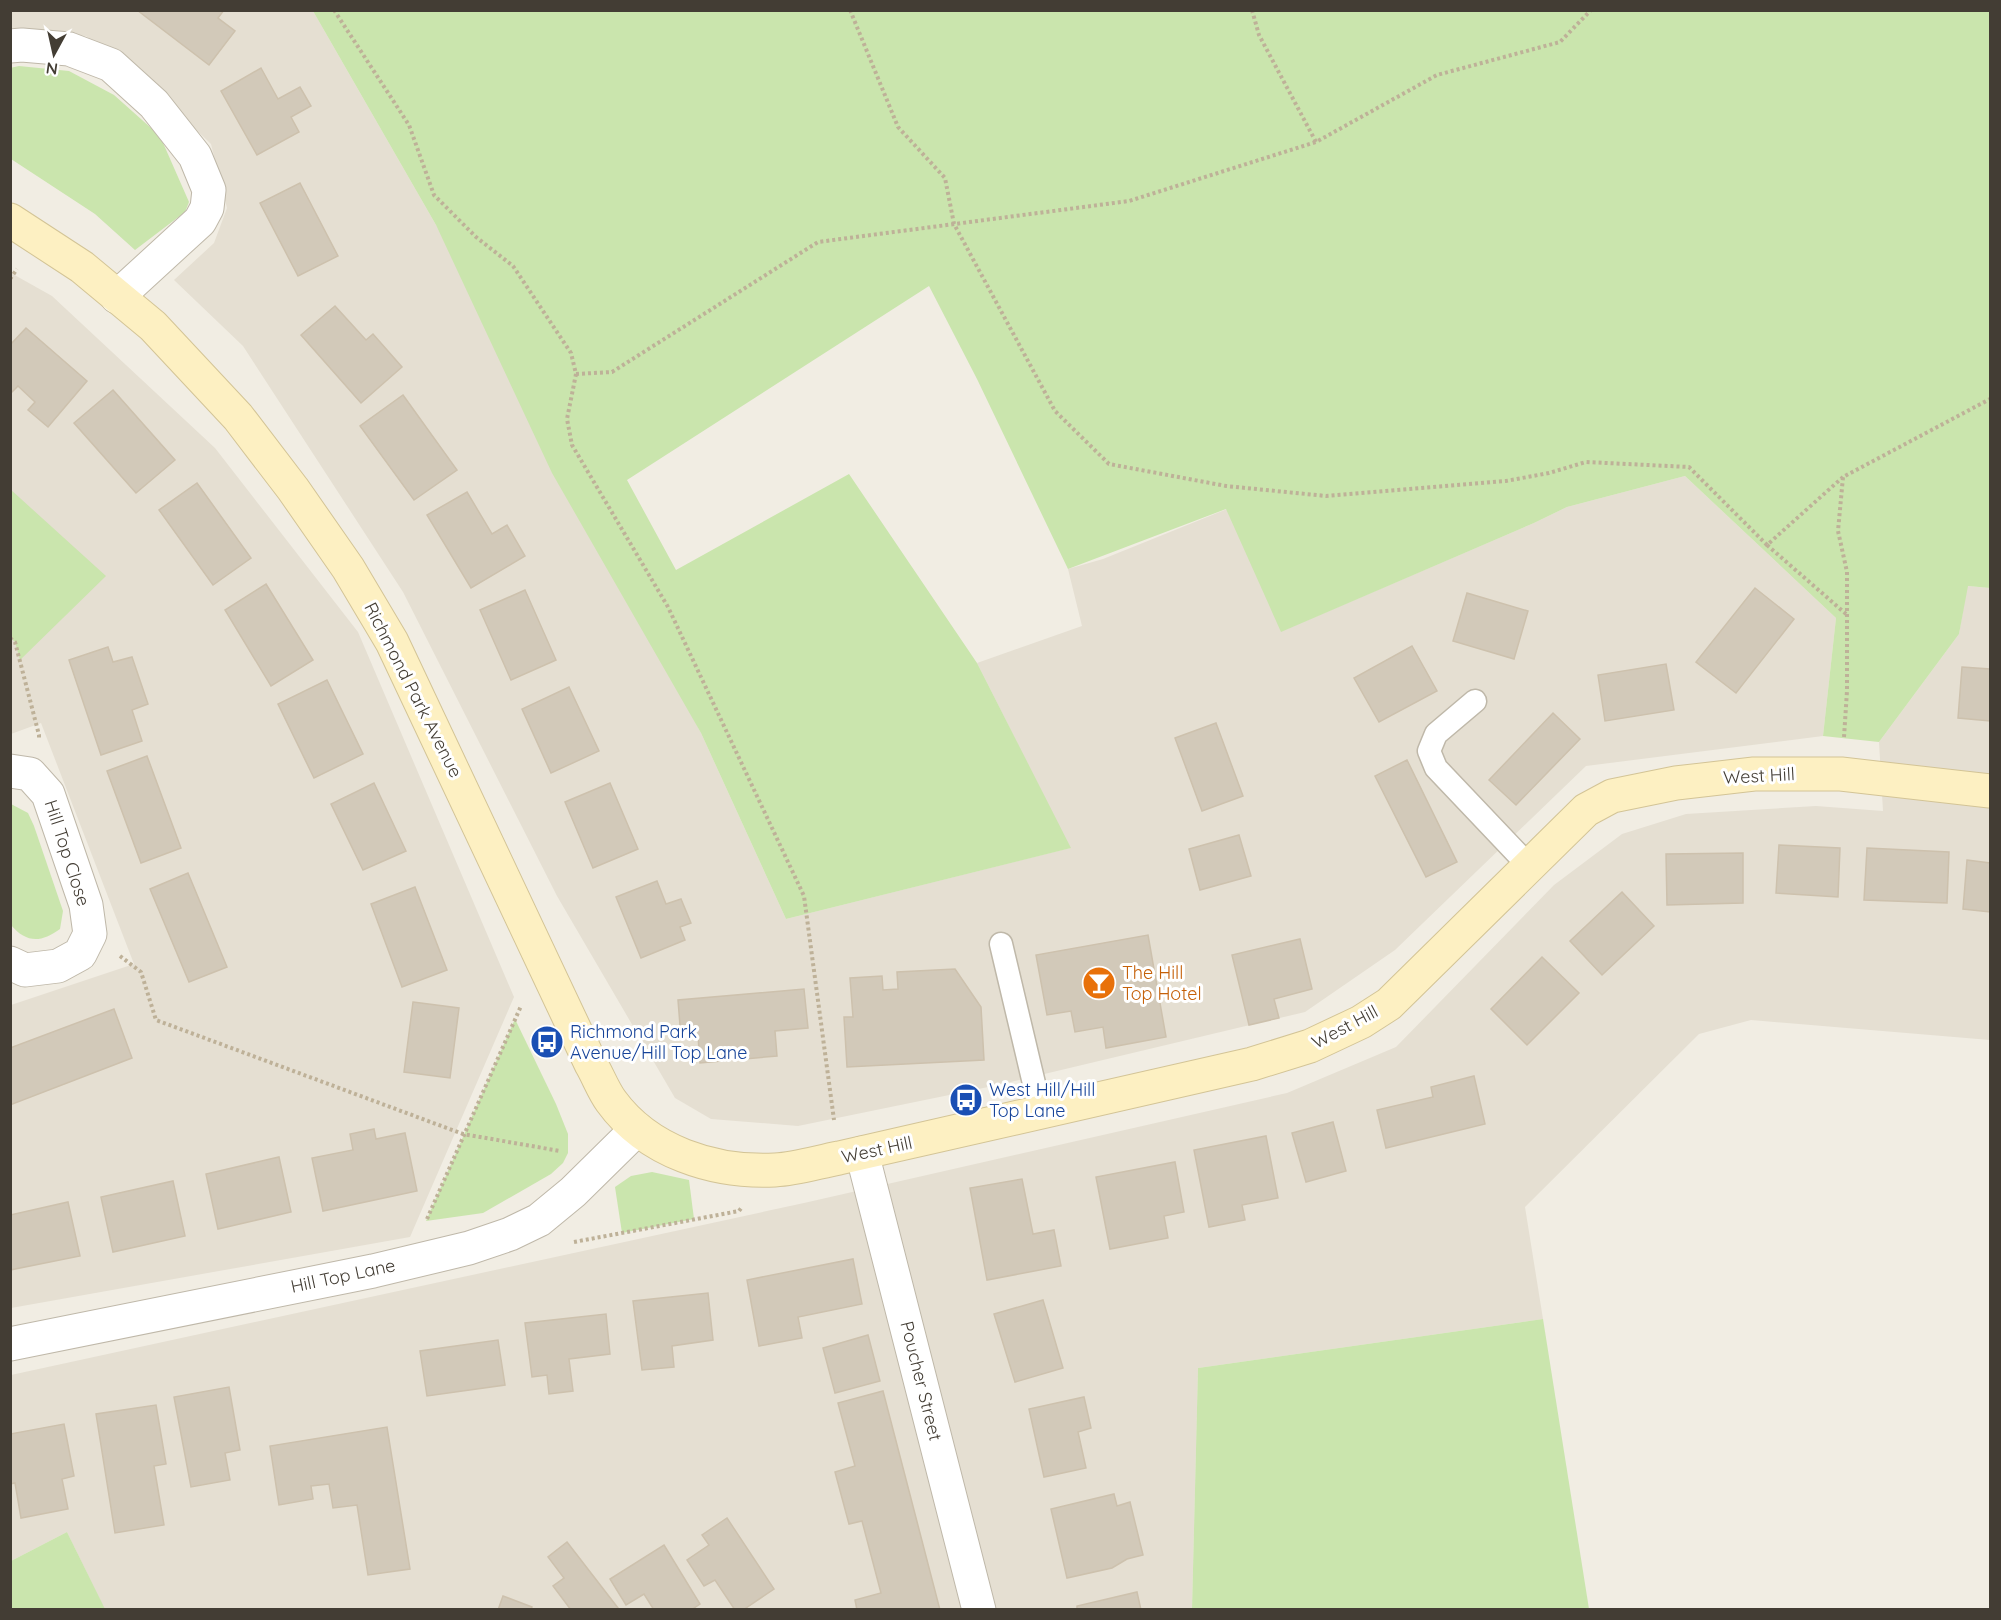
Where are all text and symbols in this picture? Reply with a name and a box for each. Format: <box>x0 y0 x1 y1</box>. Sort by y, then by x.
north arrow <box>24 24 84 84</box>
text: N <box>45 58 59 80</box>
street label: Richmond Park Avenue <box>359 598 468 781</box>
street label: West Hill <box>1722 762 1795 789</box>
street label: Hill Top Close <box>39 797 96 909</box>
place label: The Hill Top Hotel <box>1122 961 1202 1005</box>
bar icon: The Hill Top Hotel <box>1081 965 1117 1001</box>
street label: West Hill <box>1308 1000 1382 1054</box>
place label: Richmond Park Avenue/Hill Top Lane <box>570 1020 747 1064</box>
bus stop icon: Richmond Park Avenue/Hill Top Lane <box>529 1024 565 1060</box>
place label: West Hill/Hill Top Lane <box>989 1078 1095 1122</box>
bus stop icon: West Hill/Hill Top Lane <box>948 1082 984 1118</box>
street label: West Hill <box>839 1131 914 1168</box>
street label: Hill Top Lane <box>288 1253 397 1298</box>
street label: Poucher Street <box>896 1319 947 1443</box>

